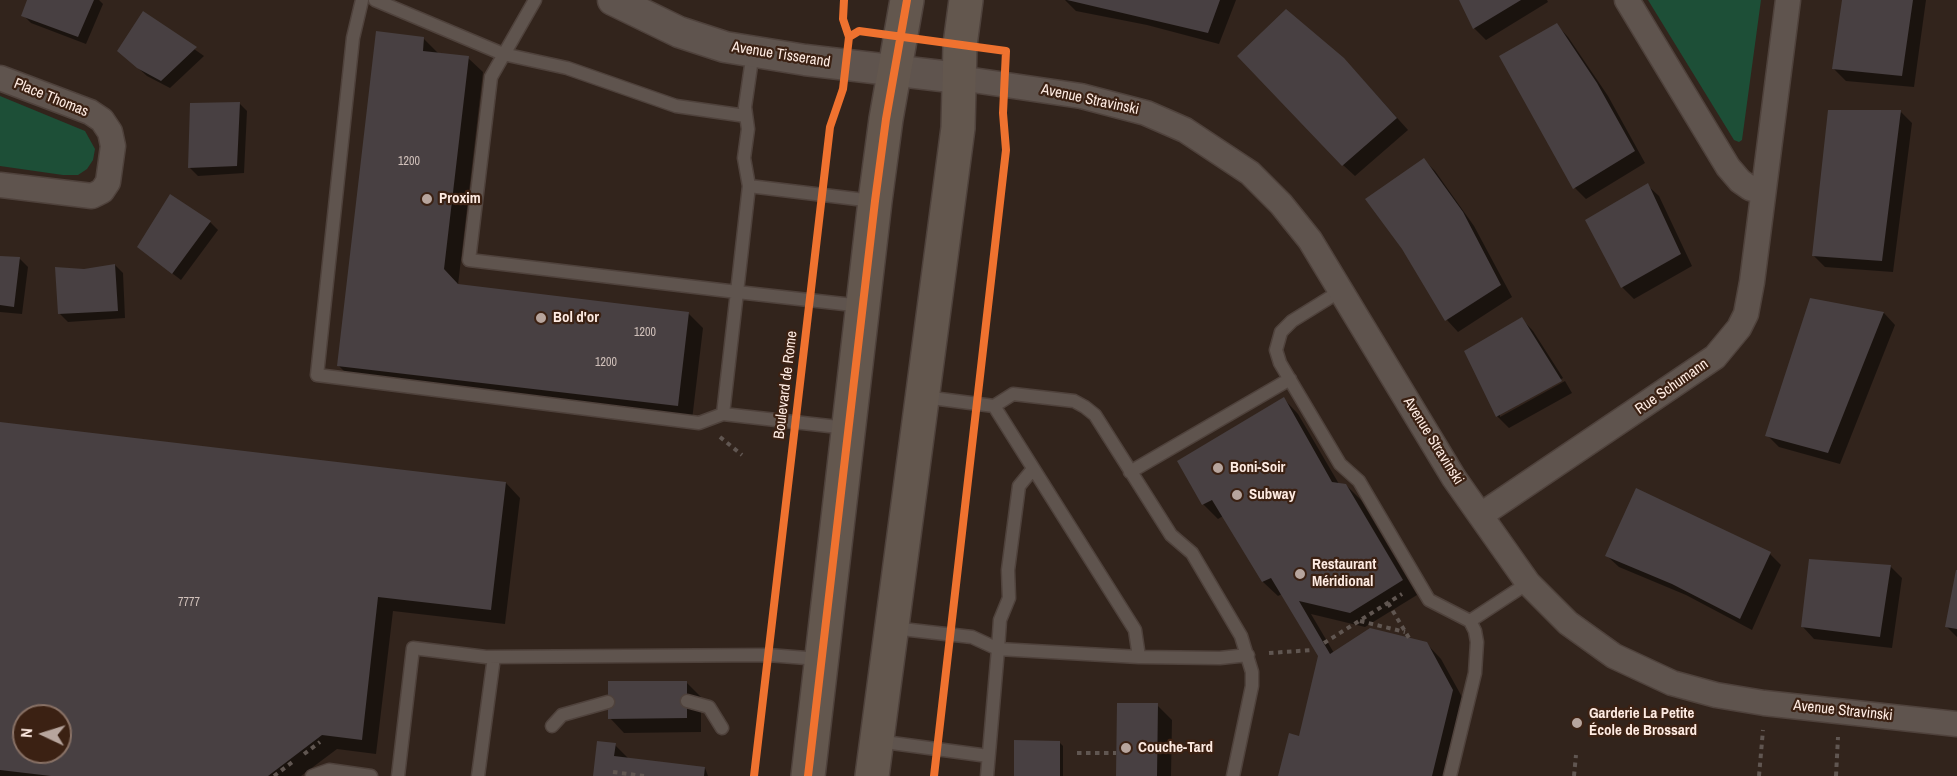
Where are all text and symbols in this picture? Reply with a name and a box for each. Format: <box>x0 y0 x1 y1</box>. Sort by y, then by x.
street label: Avenue Tisserand <box>731 38 831 72</box>
street label: Place Thomas <box>11 75 91 121</box>
street label: Avenue Stravinski <box>1039 81 1141 119</box>
house number: 1200 <box>398 155 420 169</box>
place label: Proxim <box>439 190 481 208</box>
marker: Proxim <box>420 192 434 206</box>
place label: Bol d'or <box>553 309 599 327</box>
marker: Bol d'or <box>534 311 548 325</box>
house number: 1200 <box>634 326 656 340</box>
street label: Boulevard de Rome <box>770 330 802 440</box>
street label: Rue Schumann <box>1632 355 1712 419</box>
house number: 1200 <box>595 356 617 370</box>
street label: Avenue Stravinski <box>1399 394 1467 488</box>
place label: Boni-Soir <box>1230 459 1285 477</box>
marker: Boni-Soir <box>1211 461 1225 475</box>
place label: Subway <box>1249 486 1295 504</box>
marker: Subway <box>1230 488 1244 502</box>
place label: Restaurant Méridional <box>1312 556 1376 591</box>
marker: Restaurant Méridional <box>1293 567 1307 581</box>
house number: 7777 <box>178 596 200 610</box>
street label: Avenue Stravinski <box>1793 697 1893 725</box>
north arrow <box>12 704 72 764</box>
place label: Garderie La Petite École de Brossard <box>1589 705 1697 740</box>
marker: Garderie La Petite École de Brossard <box>1570 716 1584 730</box>
text: N <box>15 727 37 738</box>
place label: Couche-Tard <box>1138 739 1213 757</box>
marker: Couche-Tard <box>1119 741 1133 755</box>

